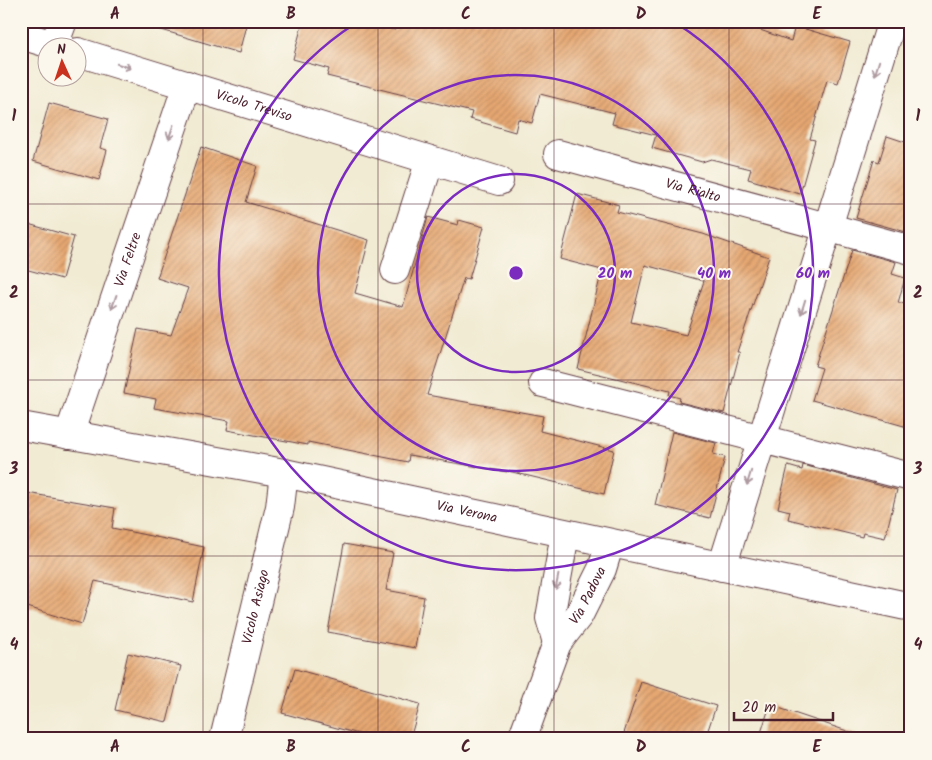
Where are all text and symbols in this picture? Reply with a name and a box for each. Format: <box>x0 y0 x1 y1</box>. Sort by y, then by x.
text: A <box>110 2 120 27</box>
text: B <box>286 2 296 27</box>
text: C <box>461 2 471 27</box>
text: D <box>636 2 647 27</box>
text: E <box>813 2 823 27</box>
north arrow <box>38 38 88 88</box>
text: N <box>56 39 67 61</box>
one-way arrow <box>872 59 882 75</box>
one-way arrow <box>116 62 132 72</box>
street label: Vicolo Treviso <box>213 84 295 128</box>
text: 1 <box>12 104 17 129</box>
text: 1 <box>916 104 921 129</box>
one-way arrow <box>166 123 176 139</box>
street label: Via Rialto <box>663 173 723 209</box>
street label: Via Feltre <box>109 229 148 290</box>
text: 20 m <box>598 262 632 286</box>
text: 40 m <box>697 262 731 286</box>
text: 60 m <box>796 262 830 286</box>
centre of rings <box>507 264 525 282</box>
text: 2 <box>9 281 19 306</box>
text: 2 <box>913 281 923 306</box>
one-way arrow <box>109 294 118 309</box>
one-way arrow <box>798 298 807 314</box>
text: 3 <box>9 457 19 482</box>
text: 3 <box>913 457 923 482</box>
one-way arrow <box>744 470 754 486</box>
street label: Via Verona <box>434 495 499 529</box>
street label: Via Padova <box>564 563 612 630</box>
street label: Vicolo Asiago <box>236 567 276 646</box>
one-way arrow <box>551 573 561 589</box>
text: 4 <box>10 633 19 658</box>
text: 4 <box>914 633 923 658</box>
scale bar <box>734 690 833 722</box>
text: 20 m <box>742 696 776 720</box>
text: A <box>110 735 120 760</box>
text: B <box>286 735 296 760</box>
text: C <box>461 735 471 760</box>
text: D <box>636 735 647 760</box>
text: E <box>813 735 823 760</box>

